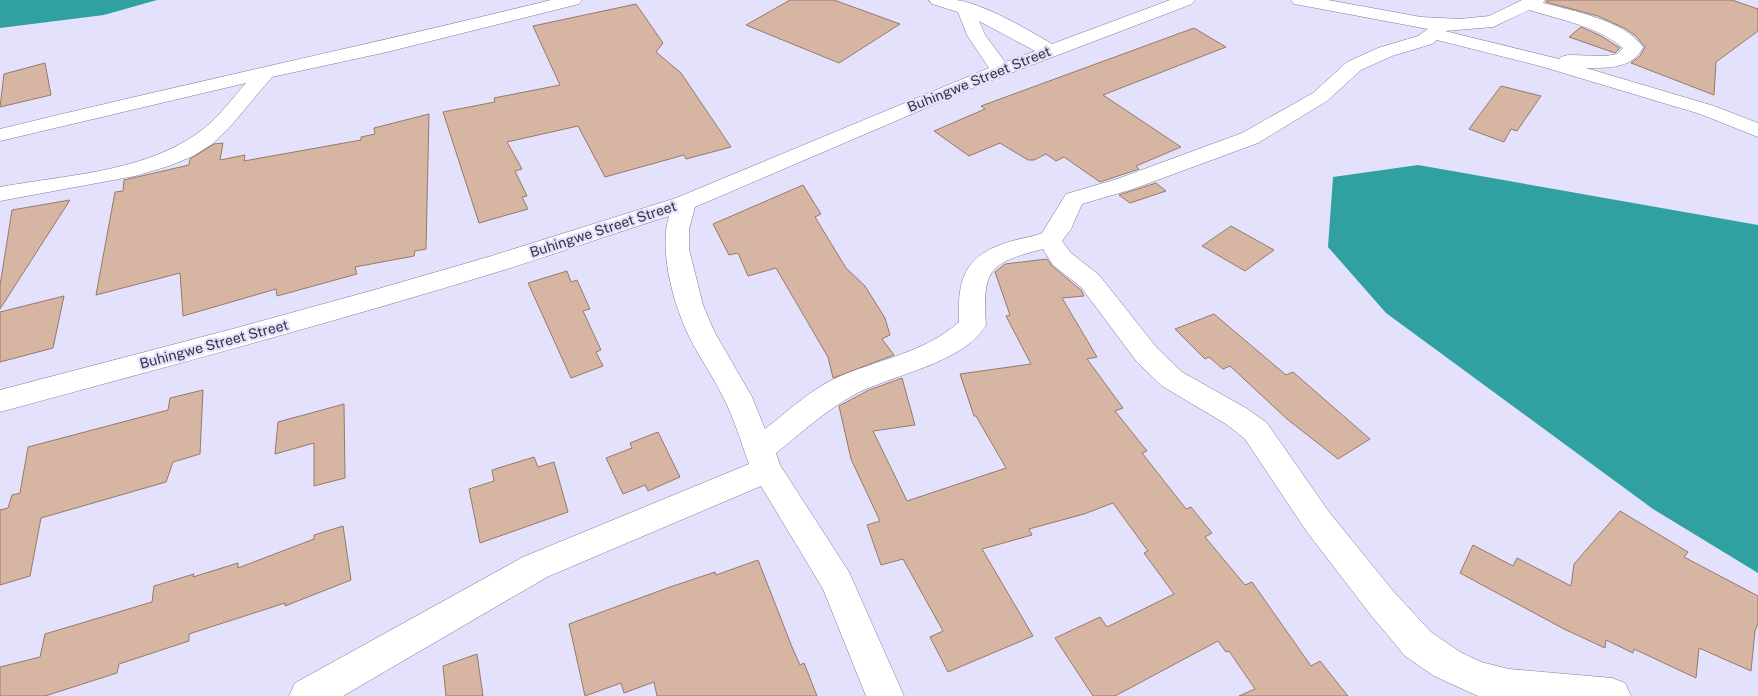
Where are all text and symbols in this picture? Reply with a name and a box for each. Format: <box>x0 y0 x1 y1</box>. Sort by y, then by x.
street label: Buhingwe Street Street <box>905 43 1053 115</box>
street label: Buhingwe Street Street <box>528 198 678 260</box>
street label: Buhingwe Street Street <box>138 316 290 372</box>

